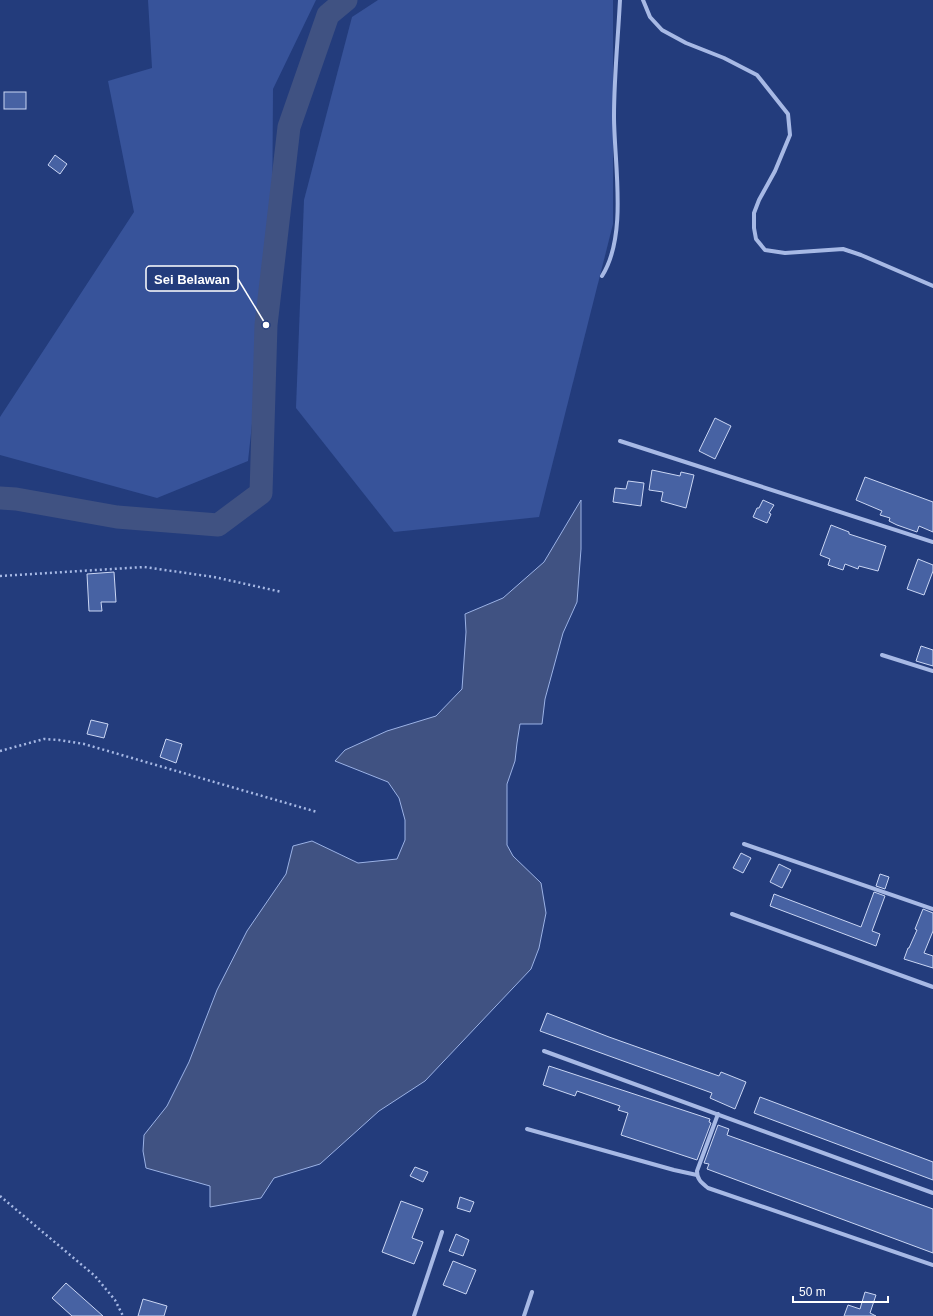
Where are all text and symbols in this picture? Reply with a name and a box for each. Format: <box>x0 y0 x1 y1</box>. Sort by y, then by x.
callout: Sei Belawan <box>146 266 238 291</box>
text: Sei Belawan <box>154 272 230 287</box>
scale bar <box>793 1278 888 1304</box>
text: 50 m <box>799 1285 826 1299</box>

